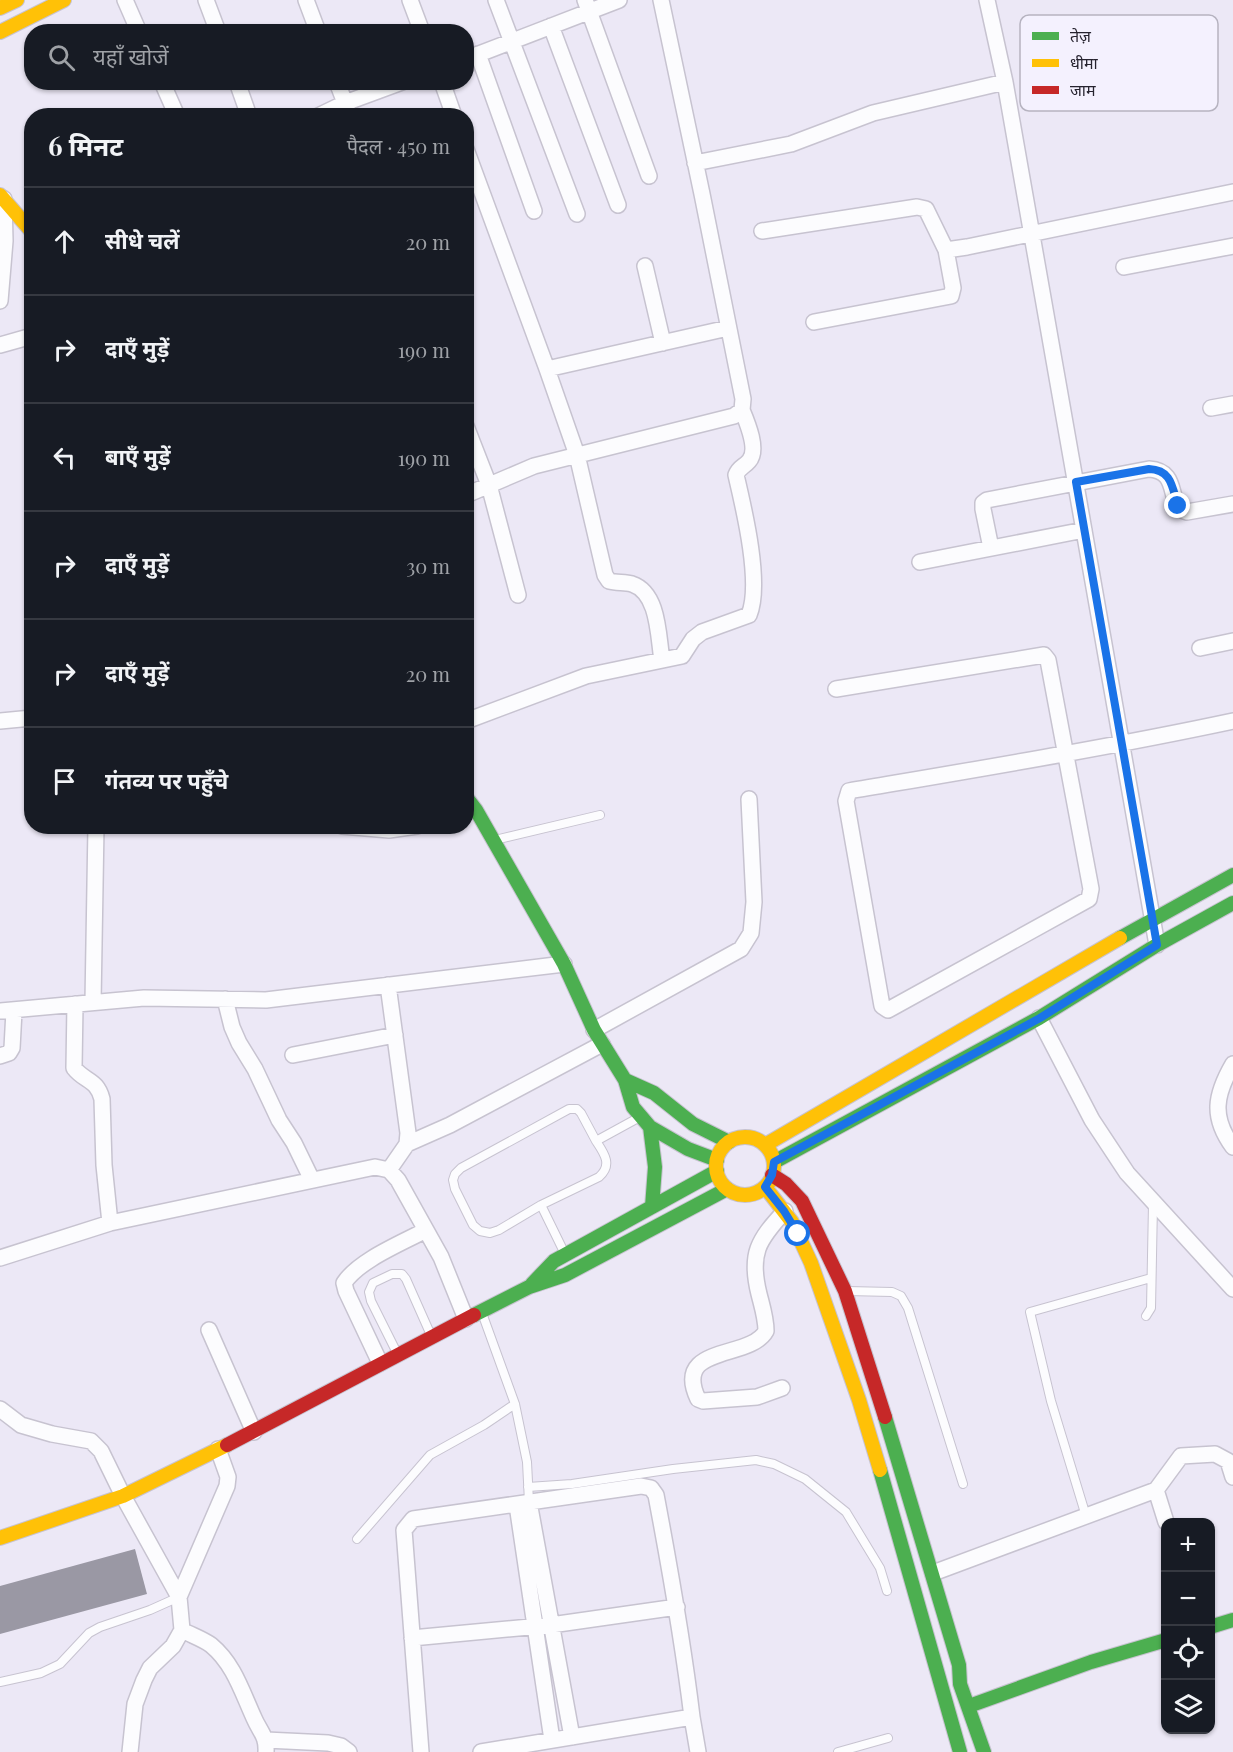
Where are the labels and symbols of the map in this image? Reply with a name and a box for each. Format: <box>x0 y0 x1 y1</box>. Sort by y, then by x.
legend <box>1020 15 1218 111</box>
text: तेज़ <box>1070 25 1092 46</box>
text: धीमा <box>1070 52 1099 73</box>
text: जाम <box>1070 79 1096 100</box>
route end <box>1164 492 1190 518</box>
route start <box>784 1220 810 1246</box>

